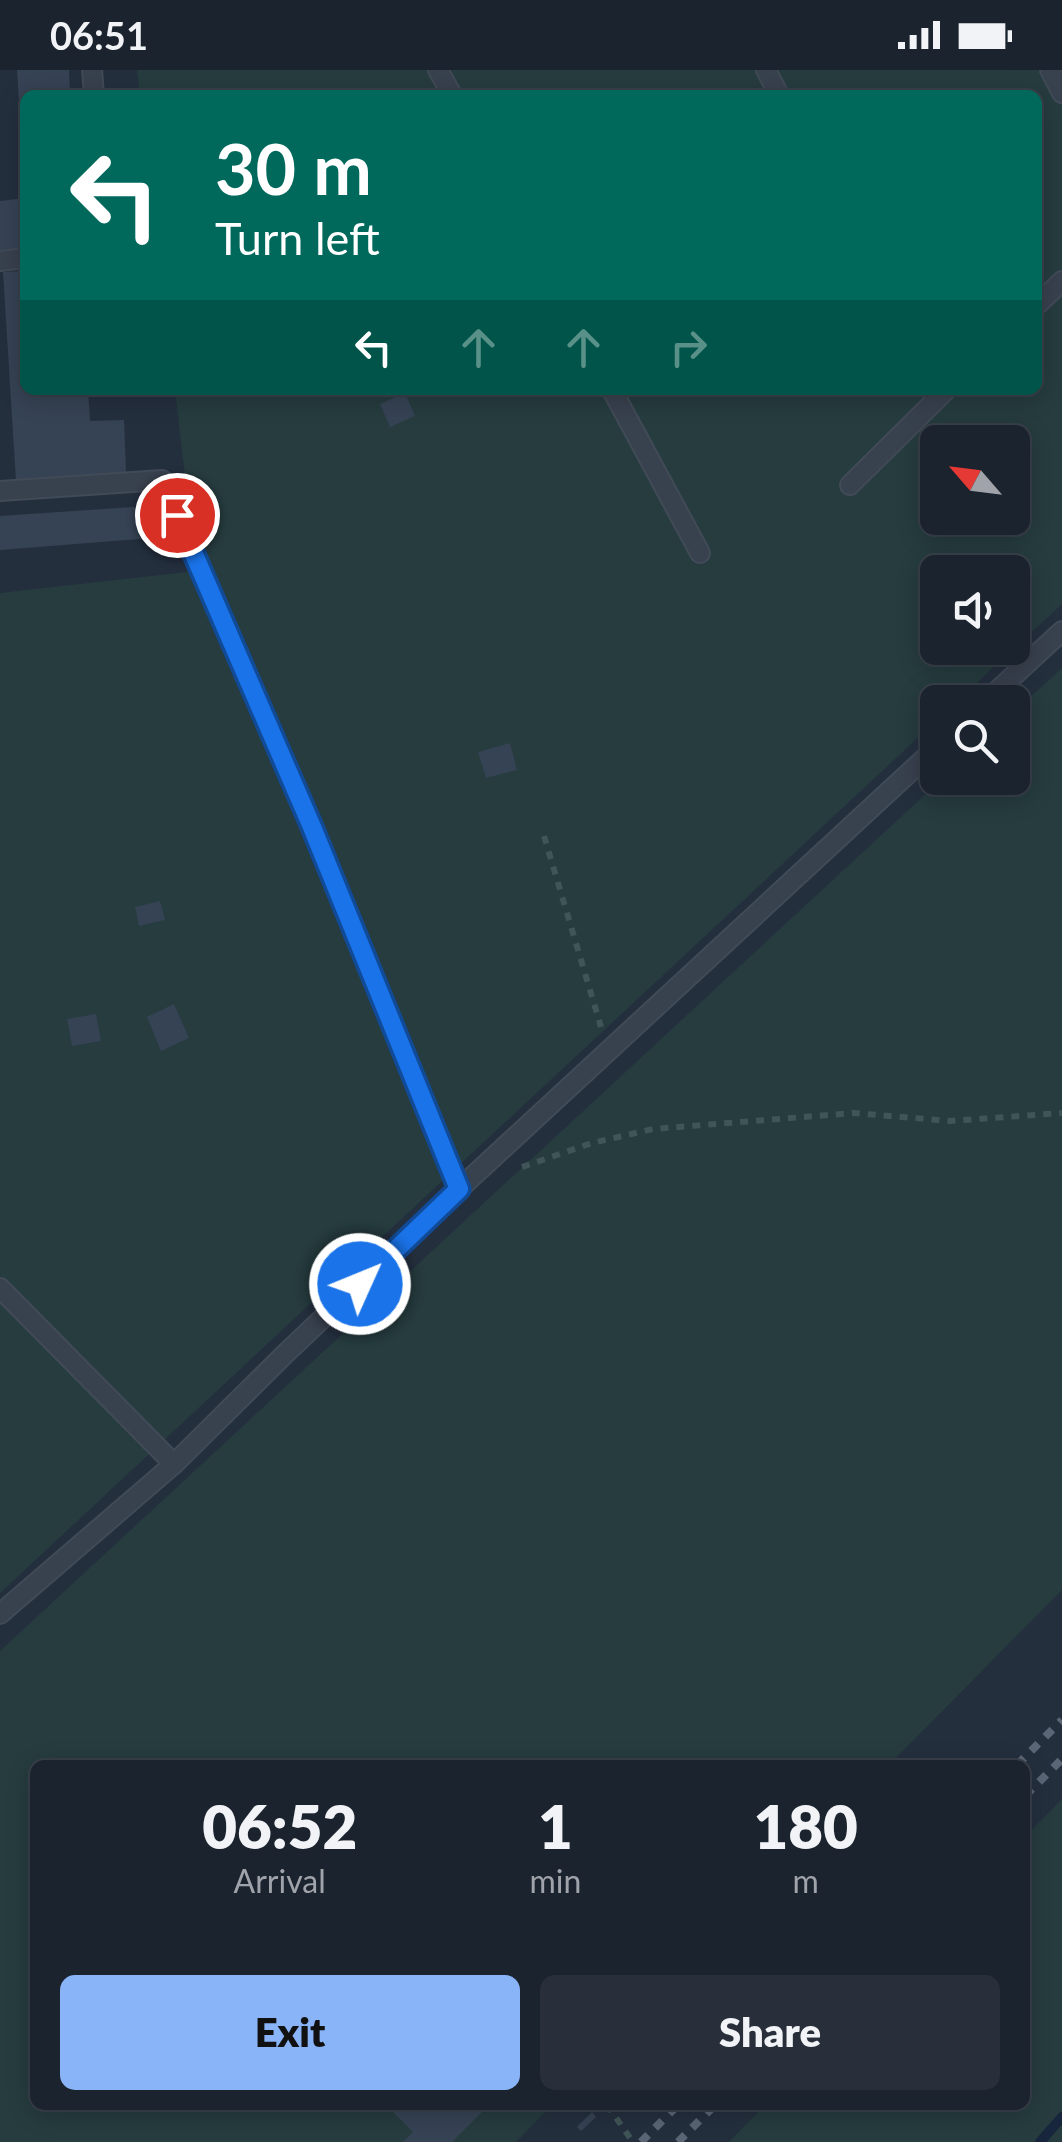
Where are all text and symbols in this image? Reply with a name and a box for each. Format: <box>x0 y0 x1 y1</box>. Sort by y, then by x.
text: 06:51 <box>50 12 148 58</box>
text: 30 m <box>215 126 372 210</box>
icon: left <box>50 130 180 260</box>
text: Turn left <box>215 211 380 265</box>
icon: left <box>346 320 401 375</box>
icon: ahead <box>451 320 506 375</box>
icon: ahead <box>556 320 611 375</box>
icon: right <box>661 320 716 375</box>
north arrow <box>920 425 1030 535</box>
map controls <box>920 425 1030 795</box>
pin <box>135 473 220 558</box>
icon: arrive <box>150 488 205 543</box>
button: sound <box>920 555 1030 665</box>
button: search <box>920 685 1030 795</box>
position arrow <box>308 1232 412 1336</box>
text: 06:52 <box>202 1790 357 1862</box>
text: 1 <box>538 1790 573 1862</box>
text: 180 <box>753 1790 858 1862</box>
text: Arrival <box>234 1861 326 1900</box>
text: min <box>529 1861 581 1900</box>
text: m <box>792 1861 819 1900</box>
button: Exit <box>60 1975 520 2090</box>
button: Share <box>540 1975 1000 2090</box>

